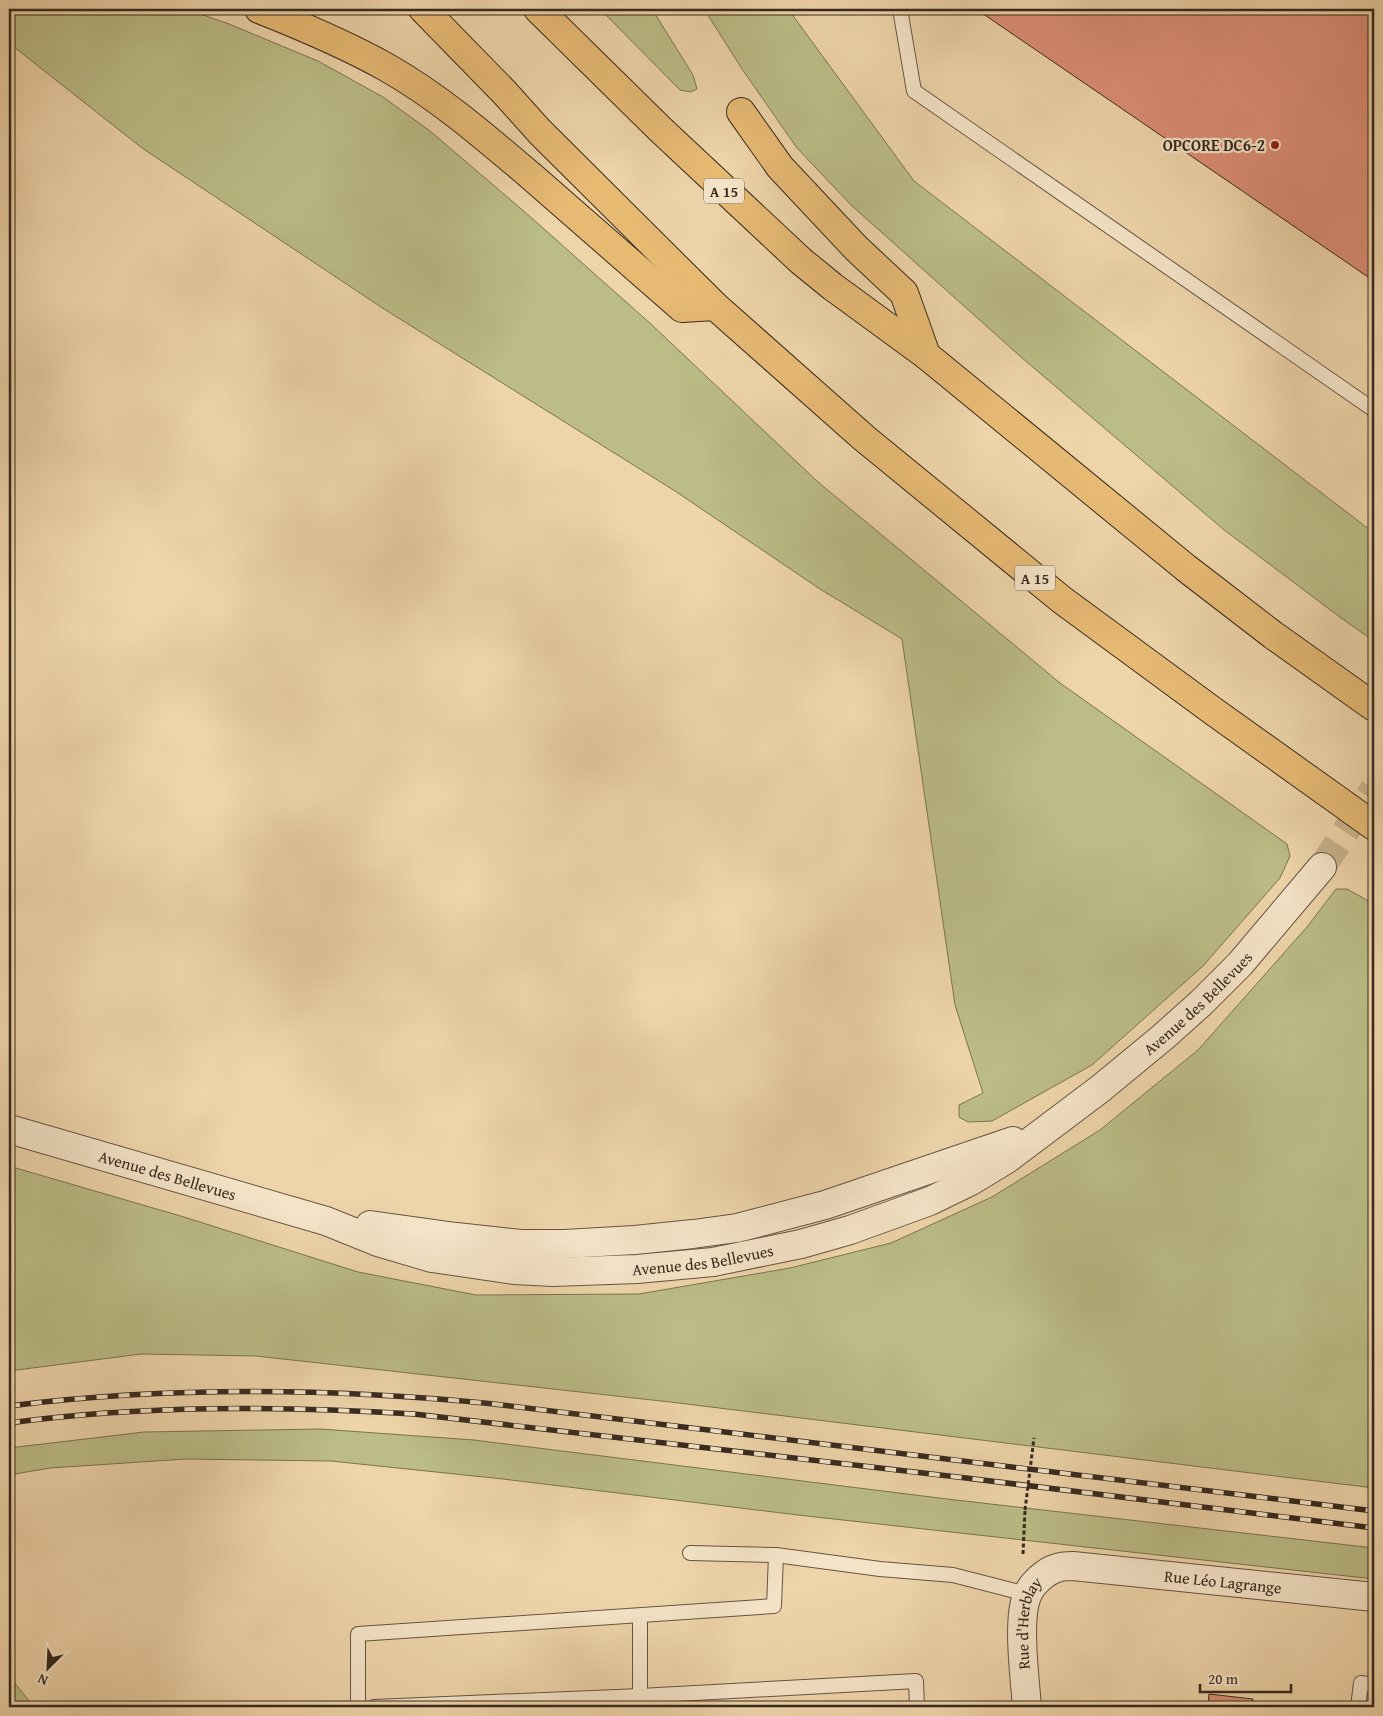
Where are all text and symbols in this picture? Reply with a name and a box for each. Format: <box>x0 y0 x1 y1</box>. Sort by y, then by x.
place label: OPCORE DC6-2 <box>1163 133 1265 157</box>
marker: OPCORE DC6-2 <box>1269 139 1281 151</box>
road number: A 15 <box>704 178 744 204</box>
road number: A 15 <box>1015 566 1055 590</box>
street label: Avenue des Bellevues <box>1138 946 1258 1061</box>
street label: Avenue des Bellevues <box>96 1144 239 1206</box>
street label: Avenue des Bellevues <box>632 1238 776 1281</box>
street label: Rue Léo Lagrange <box>1163 1563 1283 1599</box>
street label: Rue d'Herblay <box>1010 1571 1047 1670</box>
north arrow <box>22 1644 72 1694</box>
scale bar <box>1200 1661 1292 1693</box>
text: 20 m <box>1208 1668 1239 1689</box>
text: N <box>34 1669 51 1691</box>

